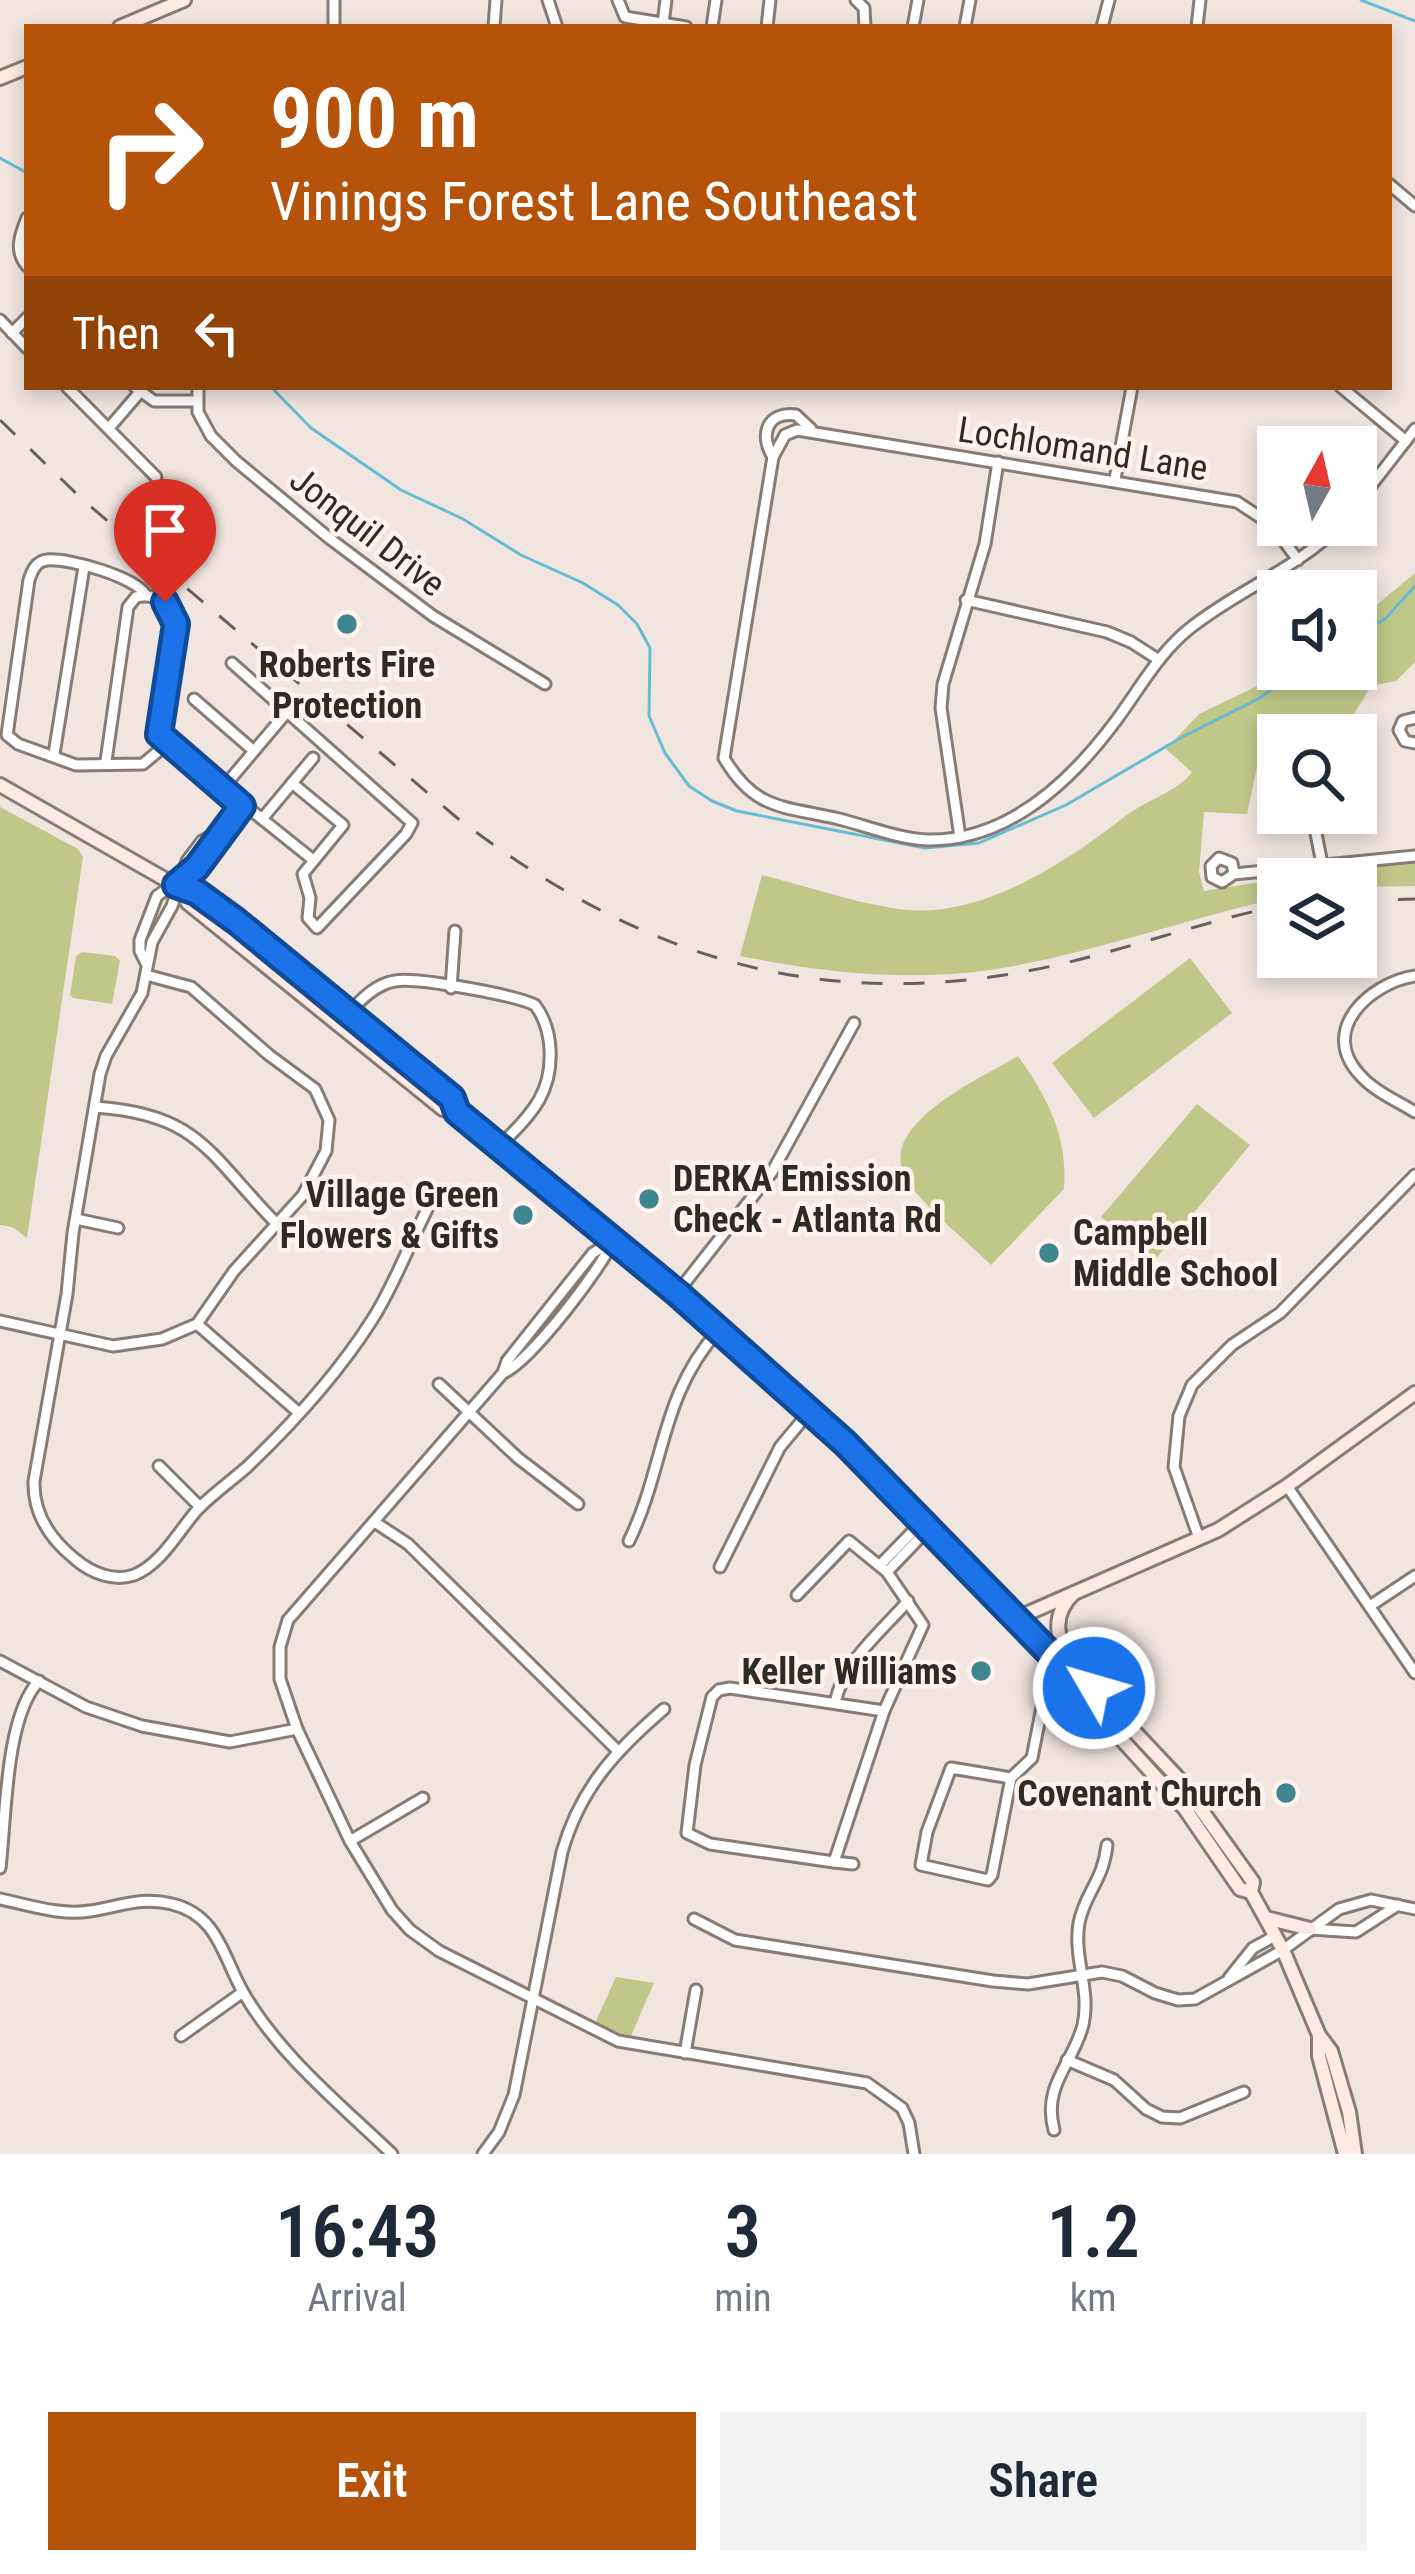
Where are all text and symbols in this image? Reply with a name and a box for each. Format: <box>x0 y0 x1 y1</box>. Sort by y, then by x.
text: 900 m <box>270 69 479 168</box>
icon: right <box>72 72 228 228</box>
text: Vinings Forest Lane Southeast <box>270 170 918 233</box>
icon: left <box>184 300 250 366</box>
text: Then <box>72 307 160 360</box>
street label: Lochlomand Lane <box>955 409 1211 489</box>
north arrow <box>1257 426 1377 546</box>
map controls <box>1257 426 1377 978</box>
street label: Jonquil Drive <box>282 458 453 605</box>
pin <box>114 479 216 602</box>
icon: arrive <box>132 497 198 563</box>
button: sound <box>1257 570 1377 690</box>
marker: Roberts Fire Protection <box>334 611 360 637</box>
place label: Roberts Fire Protection <box>259 644 435 727</box>
button: search <box>1257 714 1377 834</box>
button: layers <box>1257 858 1377 978</box>
place label: DERKA Emission Check - Atlanta Rd <box>673 1158 942 1241</box>
place label: Village Green Flowers & Gifts <box>280 1174 499 1257</box>
marker: DERKA Emission Check - Atlanta Rd <box>636 1186 662 1212</box>
marker: Village Green Flowers & Gifts <box>510 1202 536 1228</box>
place label: Campbell Middle School <box>1073 1212 1278 1295</box>
marker: Campbell Middle School <box>1036 1240 1062 1266</box>
position arrow <box>1031 1625 1157 1751</box>
place label: Keller Williams <box>741 1651 957 1693</box>
marker: Keller Williams <box>968 1658 994 1684</box>
place label: Covenant Church <box>1017 1773 1262 1815</box>
marker: Covenant Church <box>1273 1780 1299 1806</box>
text: 16:43 <box>275 2190 439 2275</box>
text: 3 <box>725 2190 761 2275</box>
text: 1.2 <box>1047 2190 1140 2275</box>
text: Arrival <box>308 2275 407 2321</box>
text: min <box>714 2275 772 2321</box>
text: km <box>1070 2275 1117 2321</box>
button: Exit <box>48 2412 696 2550</box>
button: Share <box>720 2412 1367 2550</box>

